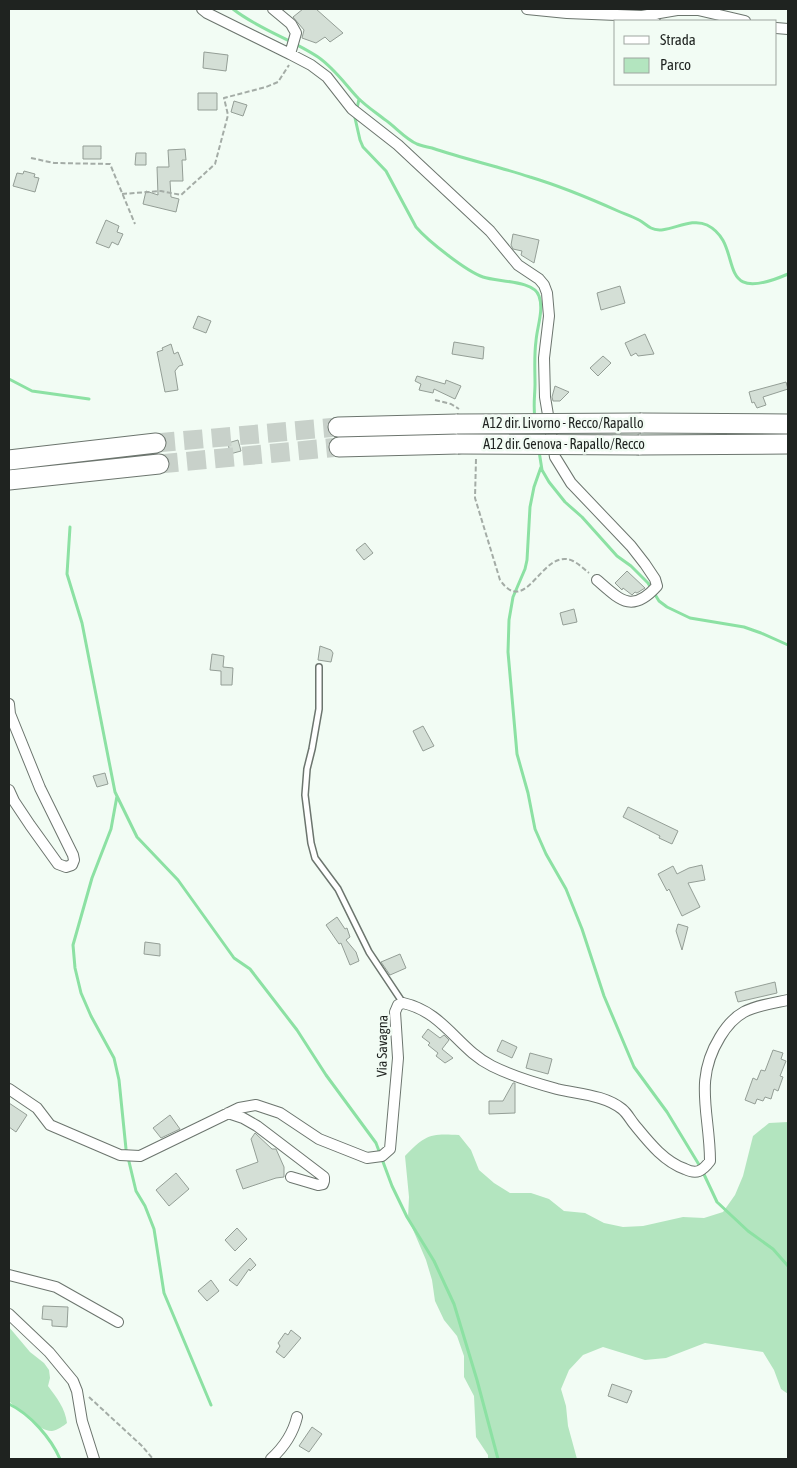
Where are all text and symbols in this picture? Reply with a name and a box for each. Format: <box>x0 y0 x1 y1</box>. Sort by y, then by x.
legend <box>614 20 777 85</box>
text: Strada <box>660 31 696 48</box>
text: Parco <box>660 56 691 73</box>
street label: A12 dir. Livorno - Recco/Rapallo <box>483 415 643 431</box>
street label: A12 dir. Genova - Rapallo/Recco <box>483 436 645 452</box>
street label: Via Savagna <box>373 1015 391 1077</box>

